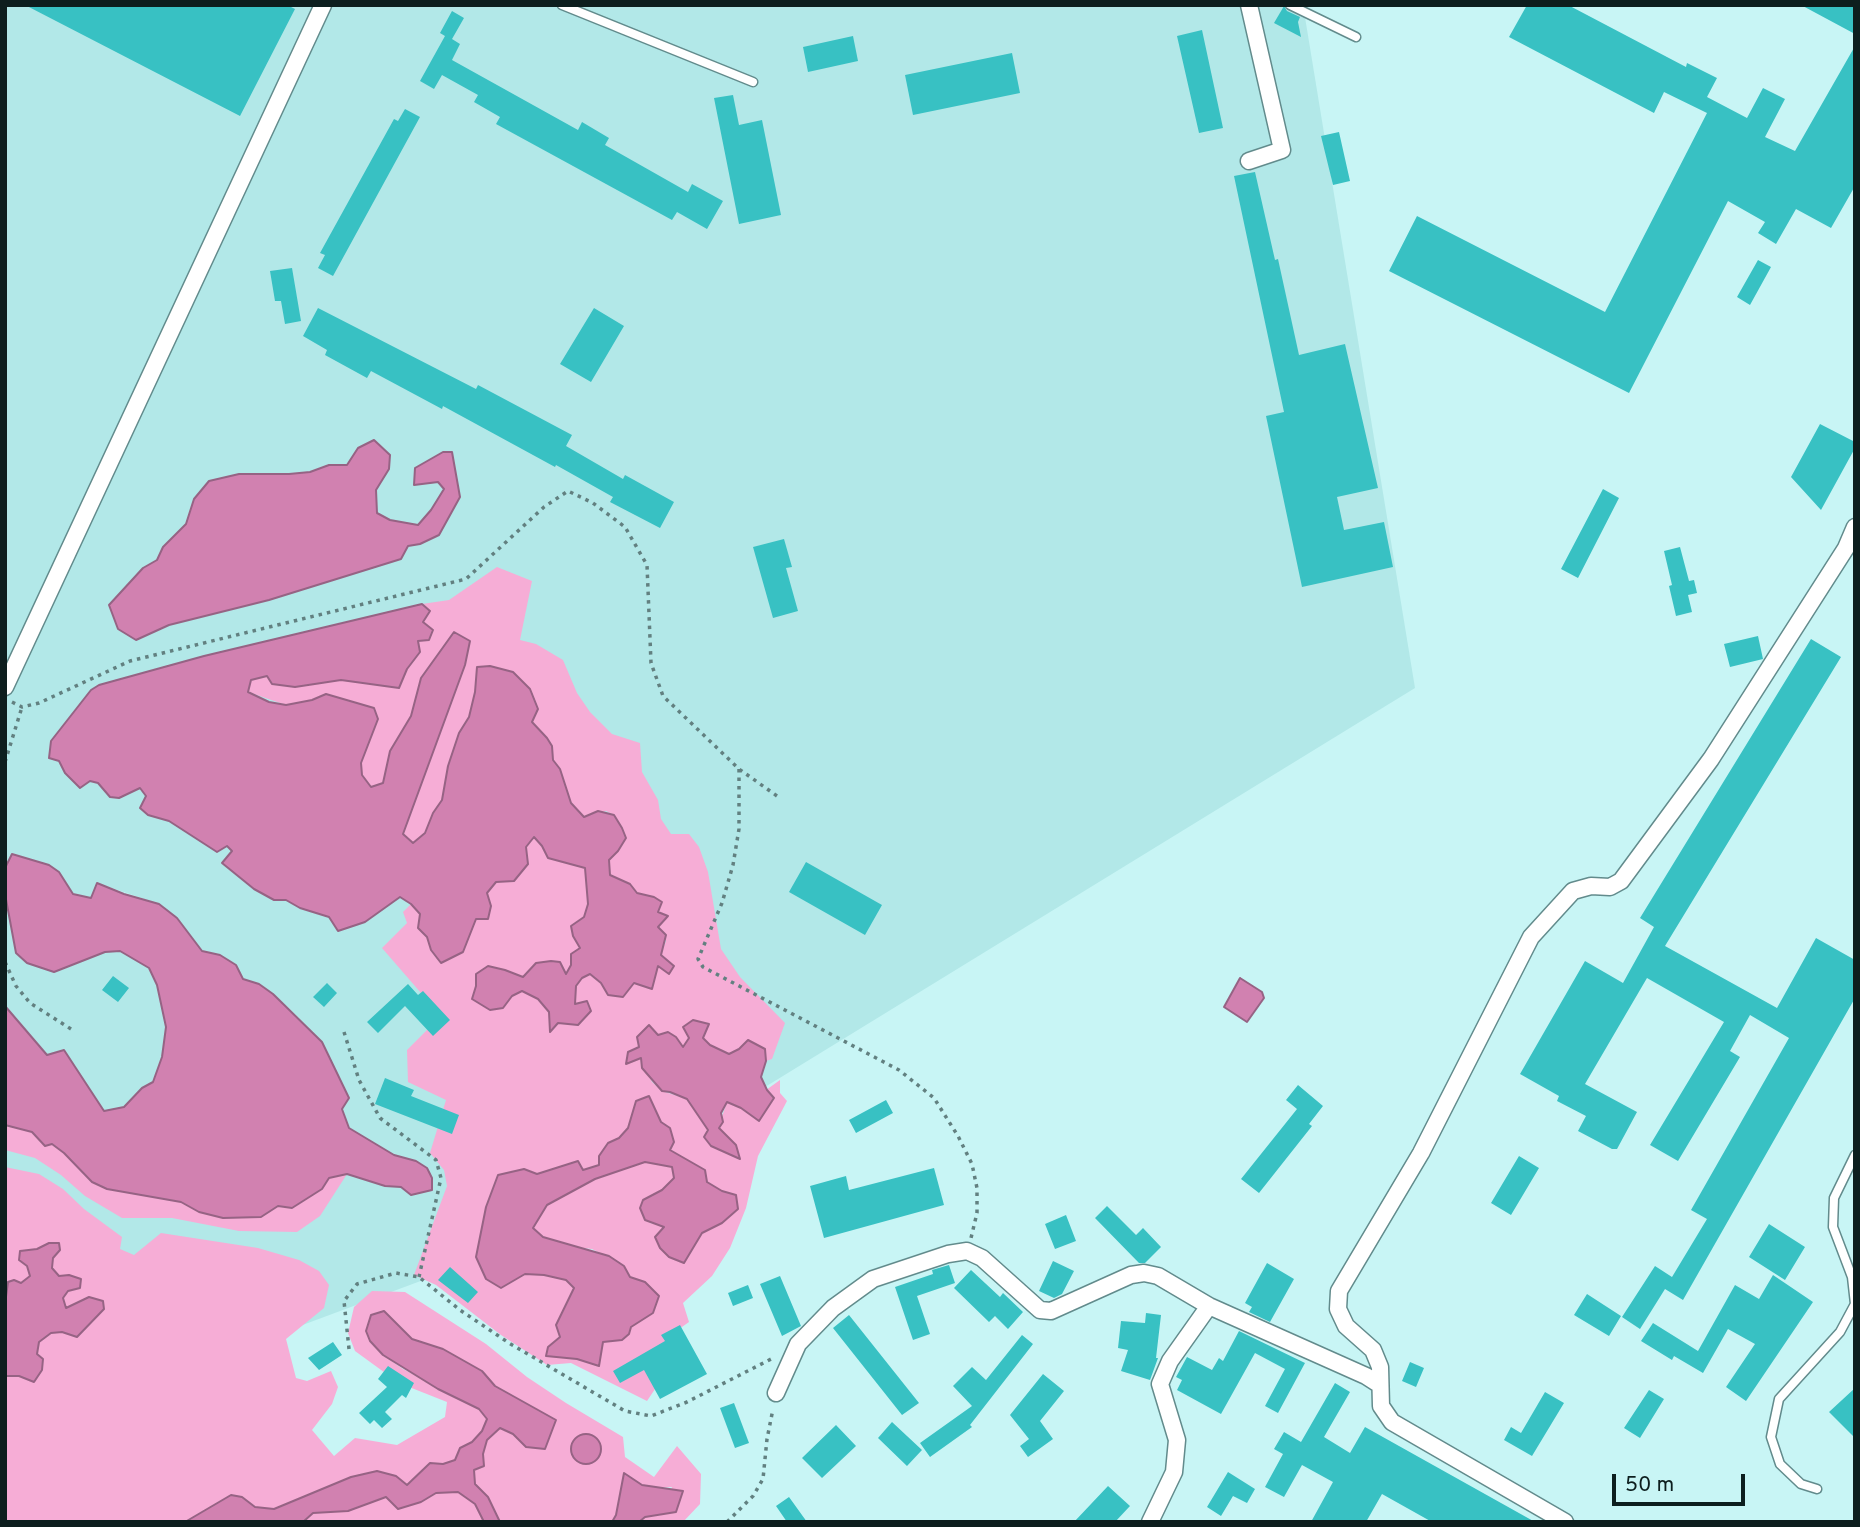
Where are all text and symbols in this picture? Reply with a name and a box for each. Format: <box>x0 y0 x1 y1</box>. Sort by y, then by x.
scale bar <box>1615 1460 1748 1504</box>
text: 50 m <box>1625 1472 1674 1499</box>

